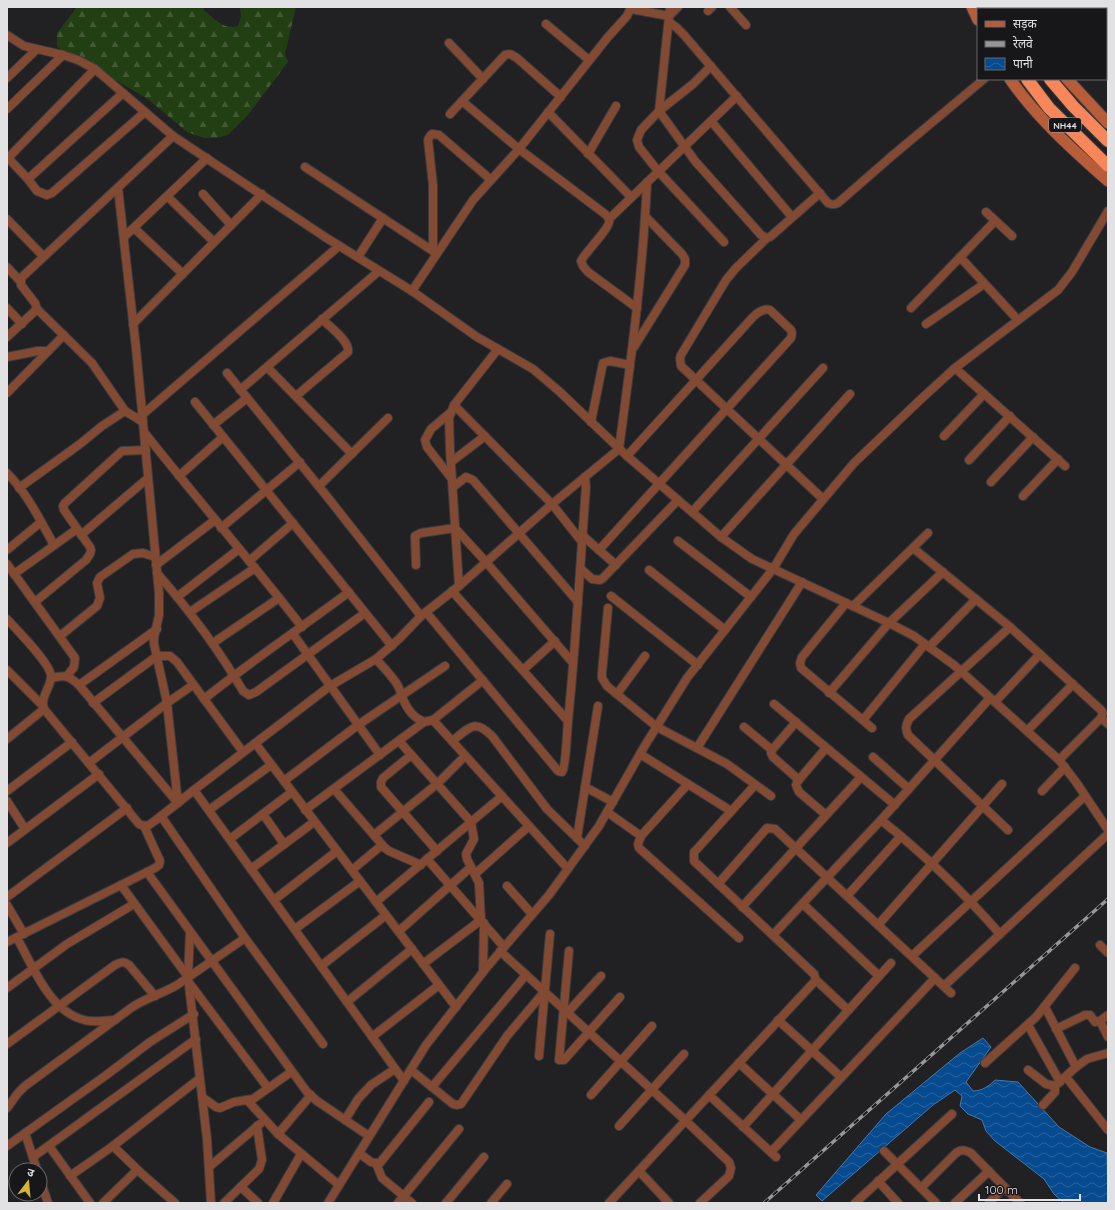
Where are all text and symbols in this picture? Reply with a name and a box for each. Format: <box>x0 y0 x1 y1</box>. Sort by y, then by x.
legend <box>977 8 1107 80</box>
text: सड़क <box>1013 16 1038 31</box>
text: रेलवे <box>1013 36 1033 51</box>
text: पानी <box>1013 56 1034 71</box>
road number: NH44 <box>1049 118 1081 132</box>
north arrow <box>8 1162 48 1202</box>
text: उ <box>26 1165 36 1180</box>
scale bar <box>979 1176 1080 1202</box>
text: 100 m <box>985 1182 1018 1197</box>

